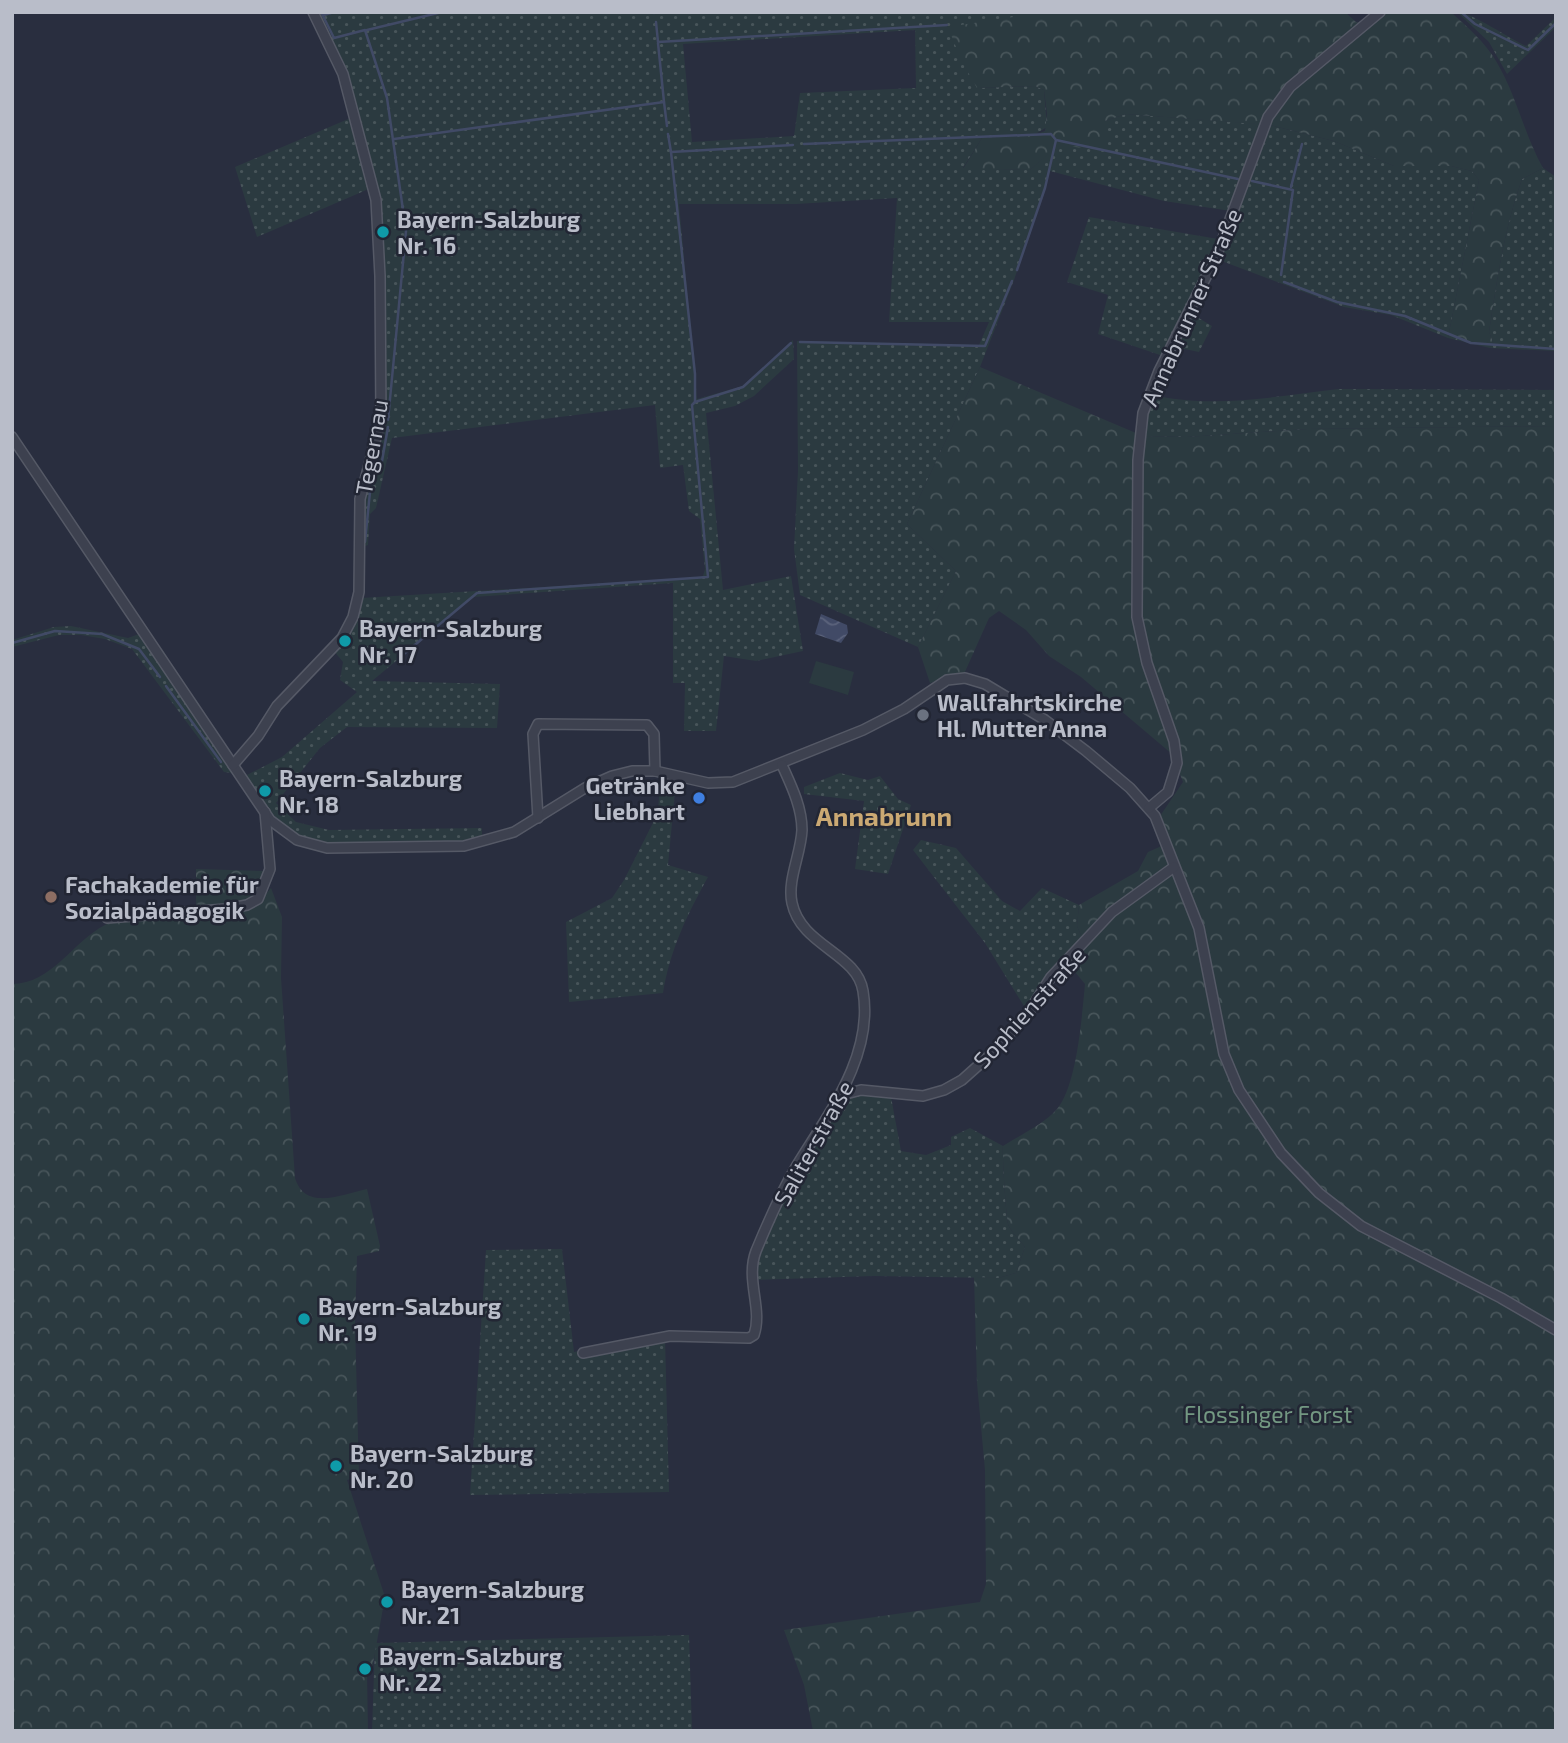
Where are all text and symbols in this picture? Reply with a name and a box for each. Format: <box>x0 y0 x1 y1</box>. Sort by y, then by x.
street label: Annabrunner Straße <box>1135 204 1247 410</box>
place label: Bayern-Salzburg Nr. 16 <box>397 205 581 259</box>
marker: Bayern-Salzburg Nr. 16 <box>375 224 391 240</box>
street label: Tegernau <box>349 397 393 497</box>
place label: Bayern-Salzburg Nr. 17 <box>359 614 543 668</box>
marker: Bayern-Salzburg Nr. 17 <box>337 633 353 649</box>
place label: Wallfahrtskirche Hl. Mutter Anna <box>937 688 1122 742</box>
marker: Wallfahrtskirche Hl. Mutter Anna <box>915 707 931 723</box>
place label: Bayern-Salzburg Nr. 18 <box>279 764 463 818</box>
place label: Getränke Liebhart <box>586 771 685 825</box>
marker: Bayern-Salzburg Nr. 18 <box>257 783 273 799</box>
marker: Getränke Liebhart <box>691 790 707 806</box>
district label: Annabrunn <box>816 800 952 831</box>
place label: Fachakademie für Sozialpädagogik <box>65 870 259 924</box>
marker: Fachakademie für Sozialpädagogik <box>43 889 59 905</box>
street label: Sophienstraße <box>967 940 1091 1074</box>
street label: Saliterstraße <box>767 1076 859 1210</box>
place label: Bayern-Salzburg Nr. 19 <box>318 1292 502 1346</box>
marker: Bayern-Salzburg Nr. 19 <box>296 1311 312 1327</box>
park label: Flossinger Forst <box>1184 1400 1352 1428</box>
place label: Bayern-Salzburg Nr. 20 <box>350 1439 534 1493</box>
marker: Bayern-Salzburg Nr. 20 <box>328 1458 344 1474</box>
place label: Bayern-Salzburg Nr. 21 <box>401 1575 585 1629</box>
marker: Bayern-Salzburg Nr. 21 <box>379 1594 395 1610</box>
place label: Bayern-Salzburg Nr. 22 <box>379 1642 563 1696</box>
marker: Bayern-Salzburg Nr. 22 <box>357 1661 373 1677</box>

